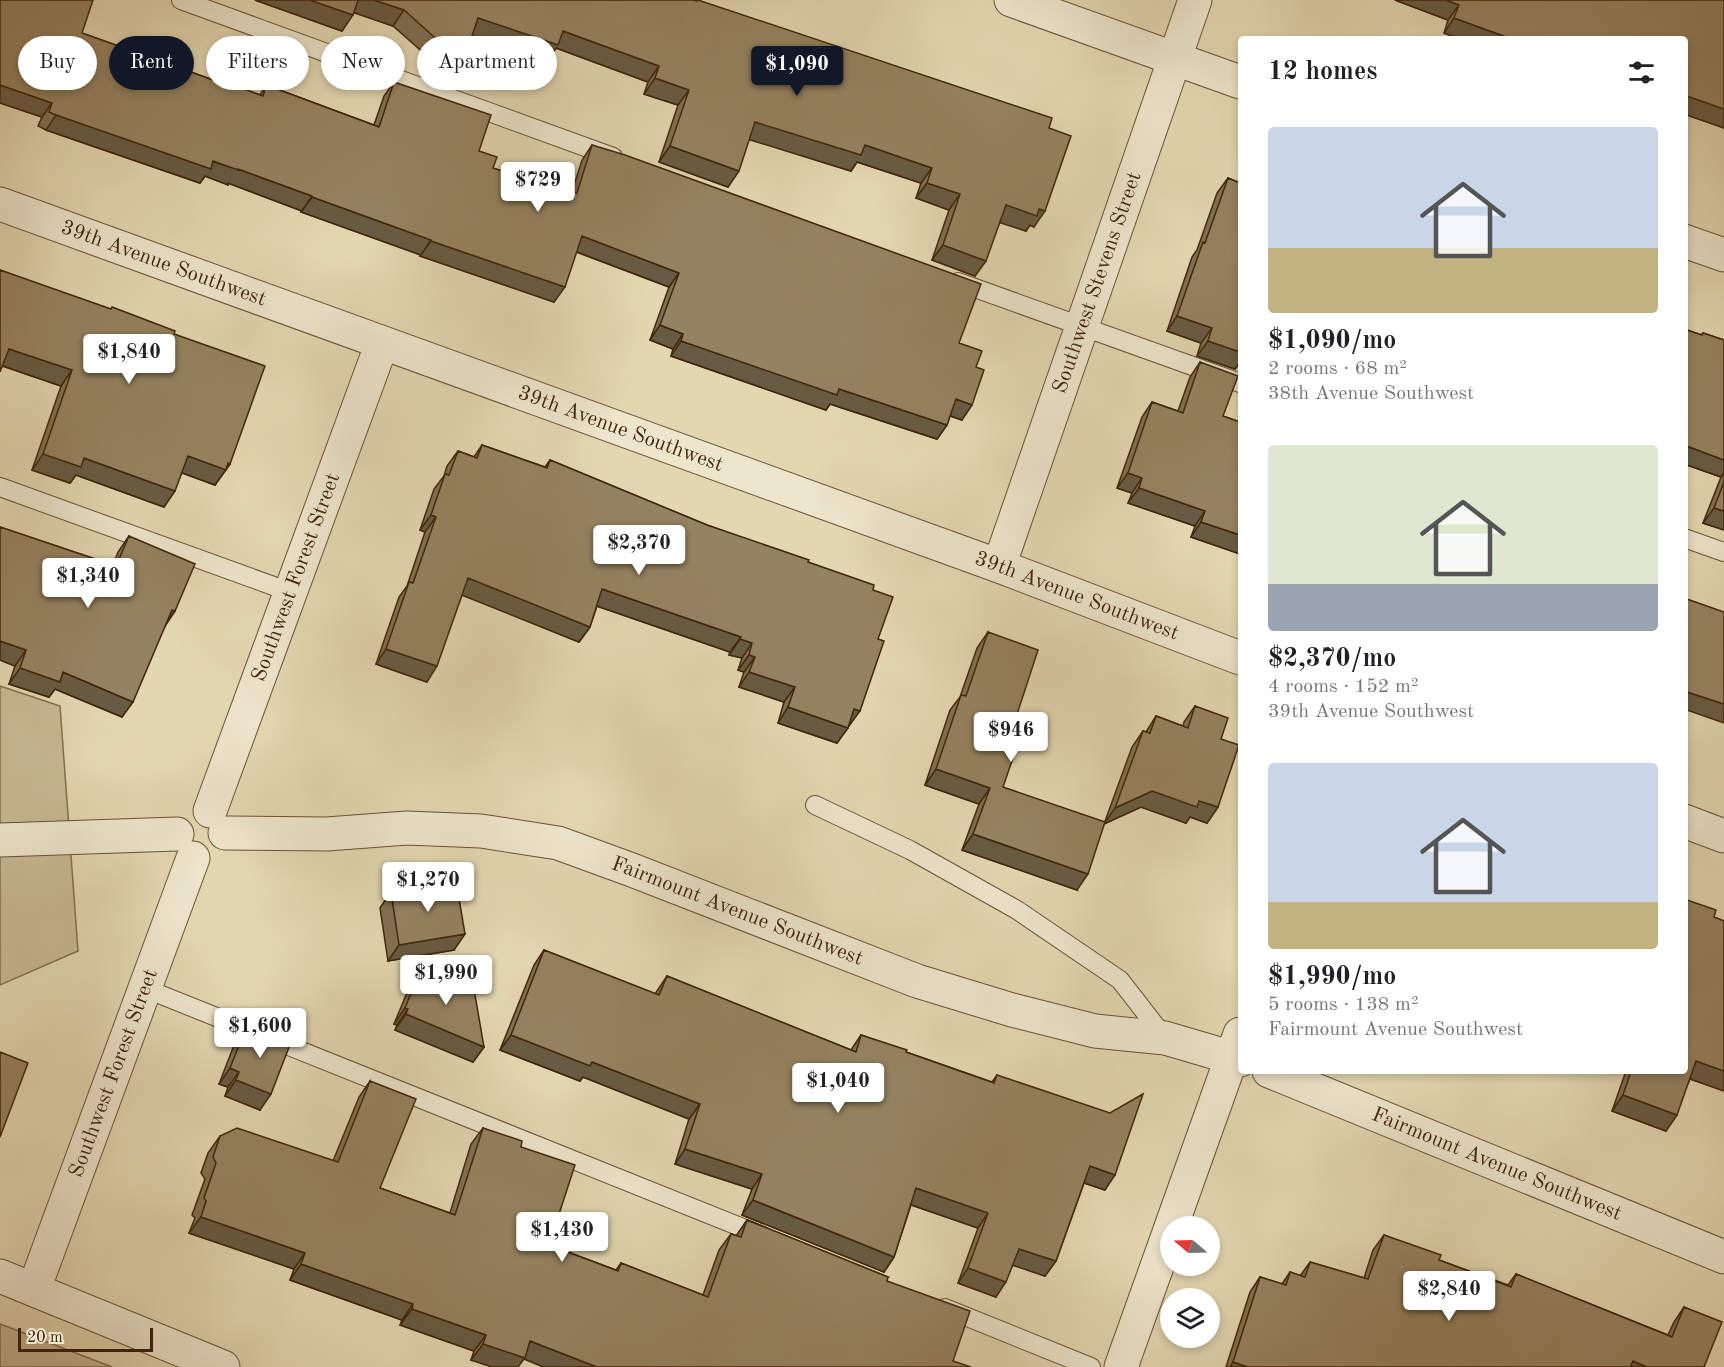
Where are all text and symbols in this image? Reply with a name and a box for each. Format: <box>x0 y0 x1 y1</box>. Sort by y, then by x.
chip: Buy <box>18 36 97 90</box>
chip: Rent <box>109 36 194 90</box>
chip: Filters <box>206 36 309 90</box>
chip: New <box>321 36 405 90</box>
chip: Apartment <box>417 36 557 90</box>
pin: $1,090 <box>748 46 846 97</box>
text: $1,090 <box>765 55 829 75</box>
icon: filters <box>1625 56 1658 89</box>
text: 12 homes <box>1268 59 1377 85</box>
pin: $729 <box>502 162 574 213</box>
icon: home <box>1409 166 1517 274</box>
street label: Southwest Stevens Street <box>1049 169 1145 396</box>
text: $729 <box>515 171 561 191</box>
street label: 39th Avenue Southwest <box>58 217 269 310</box>
text: $1,090/mo <box>1268 328 1396 354</box>
pin: $1,840 <box>80 334 178 385</box>
text: $1,840 <box>97 343 161 363</box>
text: 2 rooms · 68 m² <box>1268 359 1407 379</box>
street label: 39th Avenue Southwest <box>515 382 726 476</box>
text: 38th Avenue Southwest <box>1268 384 1474 404</box>
street label: Southwest Forest Street <box>248 470 344 684</box>
icon: home <box>1409 484 1517 592</box>
pin: $2,370 <box>590 525 688 576</box>
text: $2,370 <box>607 534 671 554</box>
street label: 39th Avenue Southwest <box>972 548 1182 644</box>
pin: $1,340 <box>39 558 137 609</box>
text: $1,340 <box>56 567 120 587</box>
text: $2,370/mo <box>1268 646 1396 672</box>
text: 4 rooms · 152 m² <box>1268 677 1418 697</box>
text: 39th Avenue Southwest <box>1268 702 1474 722</box>
pin: $946 <box>975 712 1047 763</box>
text: $946 <box>988 721 1034 741</box>
icon: home <box>1409 802 1517 910</box>
street label: Fairmount Avenue Southwest <box>609 853 866 969</box>
pin: $1,270 <box>379 862 477 913</box>
text: $1,270 <box>396 871 460 891</box>
pin: $1,990 <box>397 955 495 1006</box>
text: $1,990 <box>414 964 478 984</box>
text: $1,990/mo <box>1268 964 1396 990</box>
street label: Southwest Forest Street <box>66 966 162 1180</box>
text: 5 rooms · 138 m² <box>1268 995 1418 1015</box>
pin: $1,600 <box>211 1008 309 1059</box>
text: $1,600 <box>228 1017 292 1037</box>
text: Fairmount Avenue Southwest <box>1268 1020 1523 1040</box>
pin: $1,040 <box>789 1063 887 1114</box>
text: $1,040 <box>806 1072 870 1092</box>
street label: Fairmount Avenue Southwest <box>1369 1104 1625 1225</box>
pin: $1,430 <box>513 1212 611 1263</box>
north arrow <box>1160 1216 1220 1276</box>
map controls <box>1160 1216 1220 1348</box>
text: $1,430 <box>530 1221 594 1241</box>
pin: $2,840 <box>1400 1271 1498 1322</box>
text: $2,840 <box>1417 1280 1481 1300</box>
button: layers <box>1160 1288 1220 1348</box>
scale bar <box>18 1325 153 1352</box>
text: 20 m <box>27 1330 63 1346</box>

